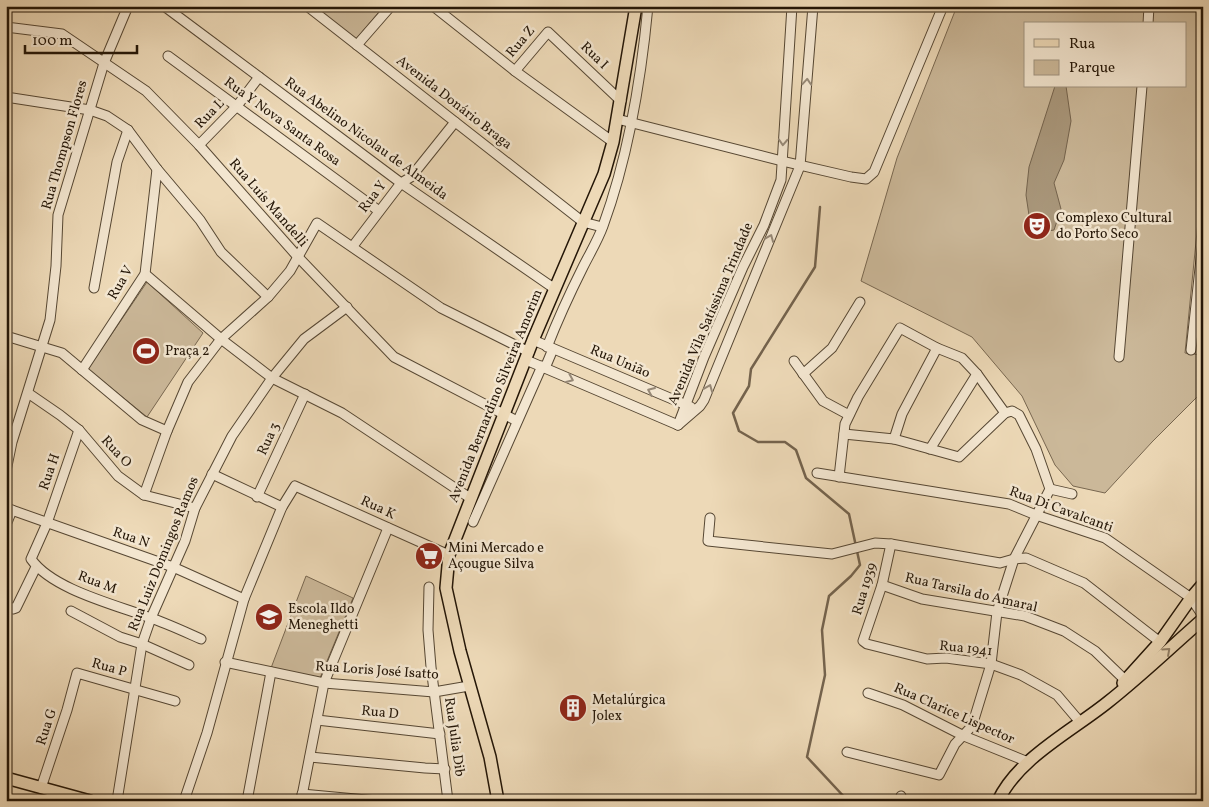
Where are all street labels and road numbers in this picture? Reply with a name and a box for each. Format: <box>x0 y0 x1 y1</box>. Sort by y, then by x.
street label: Rua Z <box>502 22 540 62</box>
street label: Rua I <box>576 38 612 74</box>
street label: Avenida Donário Braga <box>392 52 516 154</box>
street label: Rua Y Nova Santa Rosa <box>220 73 344 171</box>
street label: Rua Abelino Nicolau de Almeida <box>280 73 452 205</box>
street label: Rua Thompson Flores <box>37 78 93 212</box>
street label: Rua L <box>191 95 229 133</box>
street label: Rua Luís Mandelli <box>224 155 312 251</box>
street label: Rua Y <box>355 177 391 217</box>
street label: Avenida Vila Satíssima Trindade <box>664 219 758 408</box>
street label: Rua V <box>104 262 139 304</box>
street label: Avenida Bernardino Silveira Amorim <box>444 287 548 505</box>
street label: Rua União <box>587 341 653 383</box>
street label: Rua 3 <box>253 419 285 459</box>
street label: Rua O <box>96 432 136 472</box>
street label: Rua H <box>35 451 65 493</box>
street label: Rua Luiz Domingos Ramos <box>124 474 204 634</box>
street label: Rua Di Cavalcanti <box>1006 482 1116 538</box>
street label: Rua K <box>357 492 399 525</box>
street label: Rua N <box>110 523 152 553</box>
street label: Rua 1939 <box>848 560 882 618</box>
street label: Rua M <box>75 567 119 599</box>
street label: Rua Tarsila do Amaral <box>903 568 1039 618</box>
street label: Rua 1941 <box>938 637 994 661</box>
street label: Rua P <box>89 654 129 682</box>
street label: Rua Loris José Isatto <box>315 657 439 685</box>
street label: Rua Clarice Lispector <box>891 679 1018 749</box>
street label: Rua Julia Dib <box>439 696 469 778</box>
street label: Rua D <box>360 702 400 724</box>
street label: Rua G <box>32 706 62 748</box>

